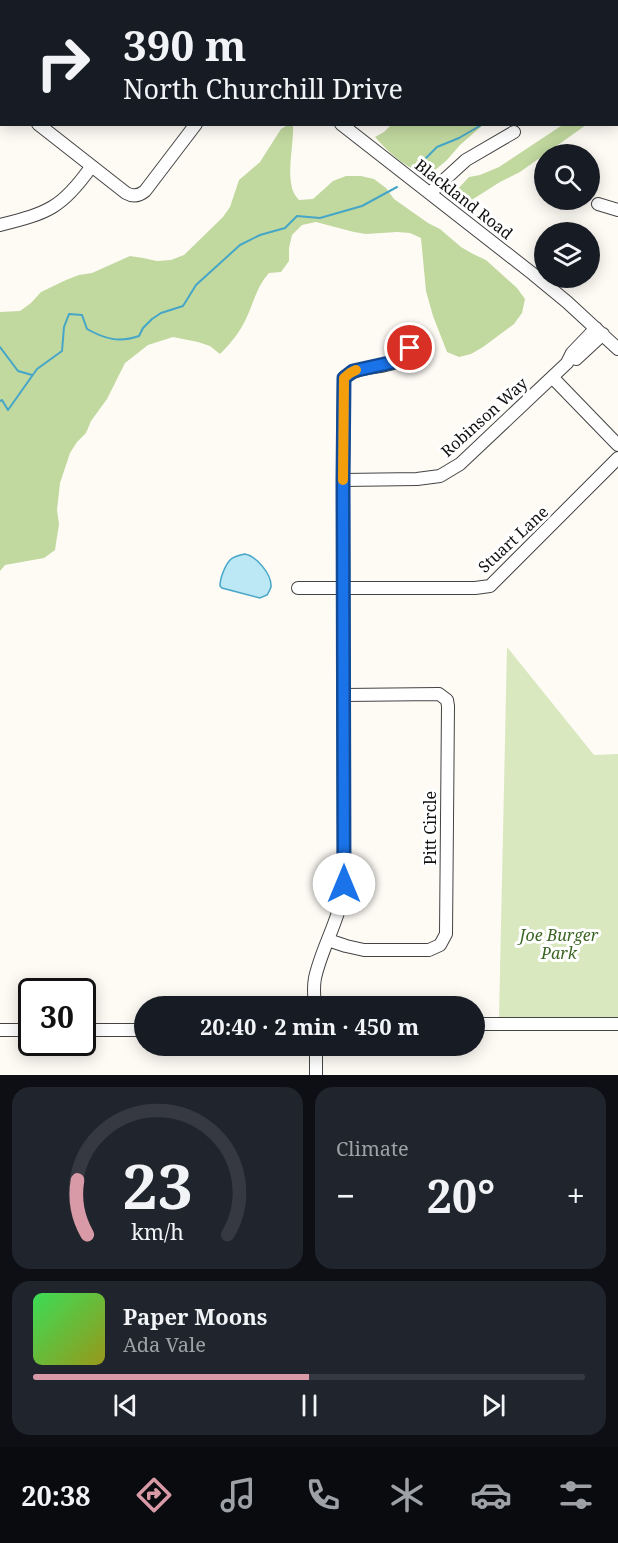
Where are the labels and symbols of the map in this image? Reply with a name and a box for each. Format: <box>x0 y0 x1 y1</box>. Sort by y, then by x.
street label: Blackland Road <box>411 154 518 244</box>
pin <box>384 322 435 373</box>
street label: Robinson Way <box>436 372 533 462</box>
street label: Stuart Lane <box>473 501 553 577</box>
street label: Pitt Circle <box>419 791 441 865</box>
position arrow <box>312 852 376 916</box>
park label: Joe Burger Park <box>517 924 599 964</box>
speed limit sign: 30 <box>18 978 96 1056</box>

